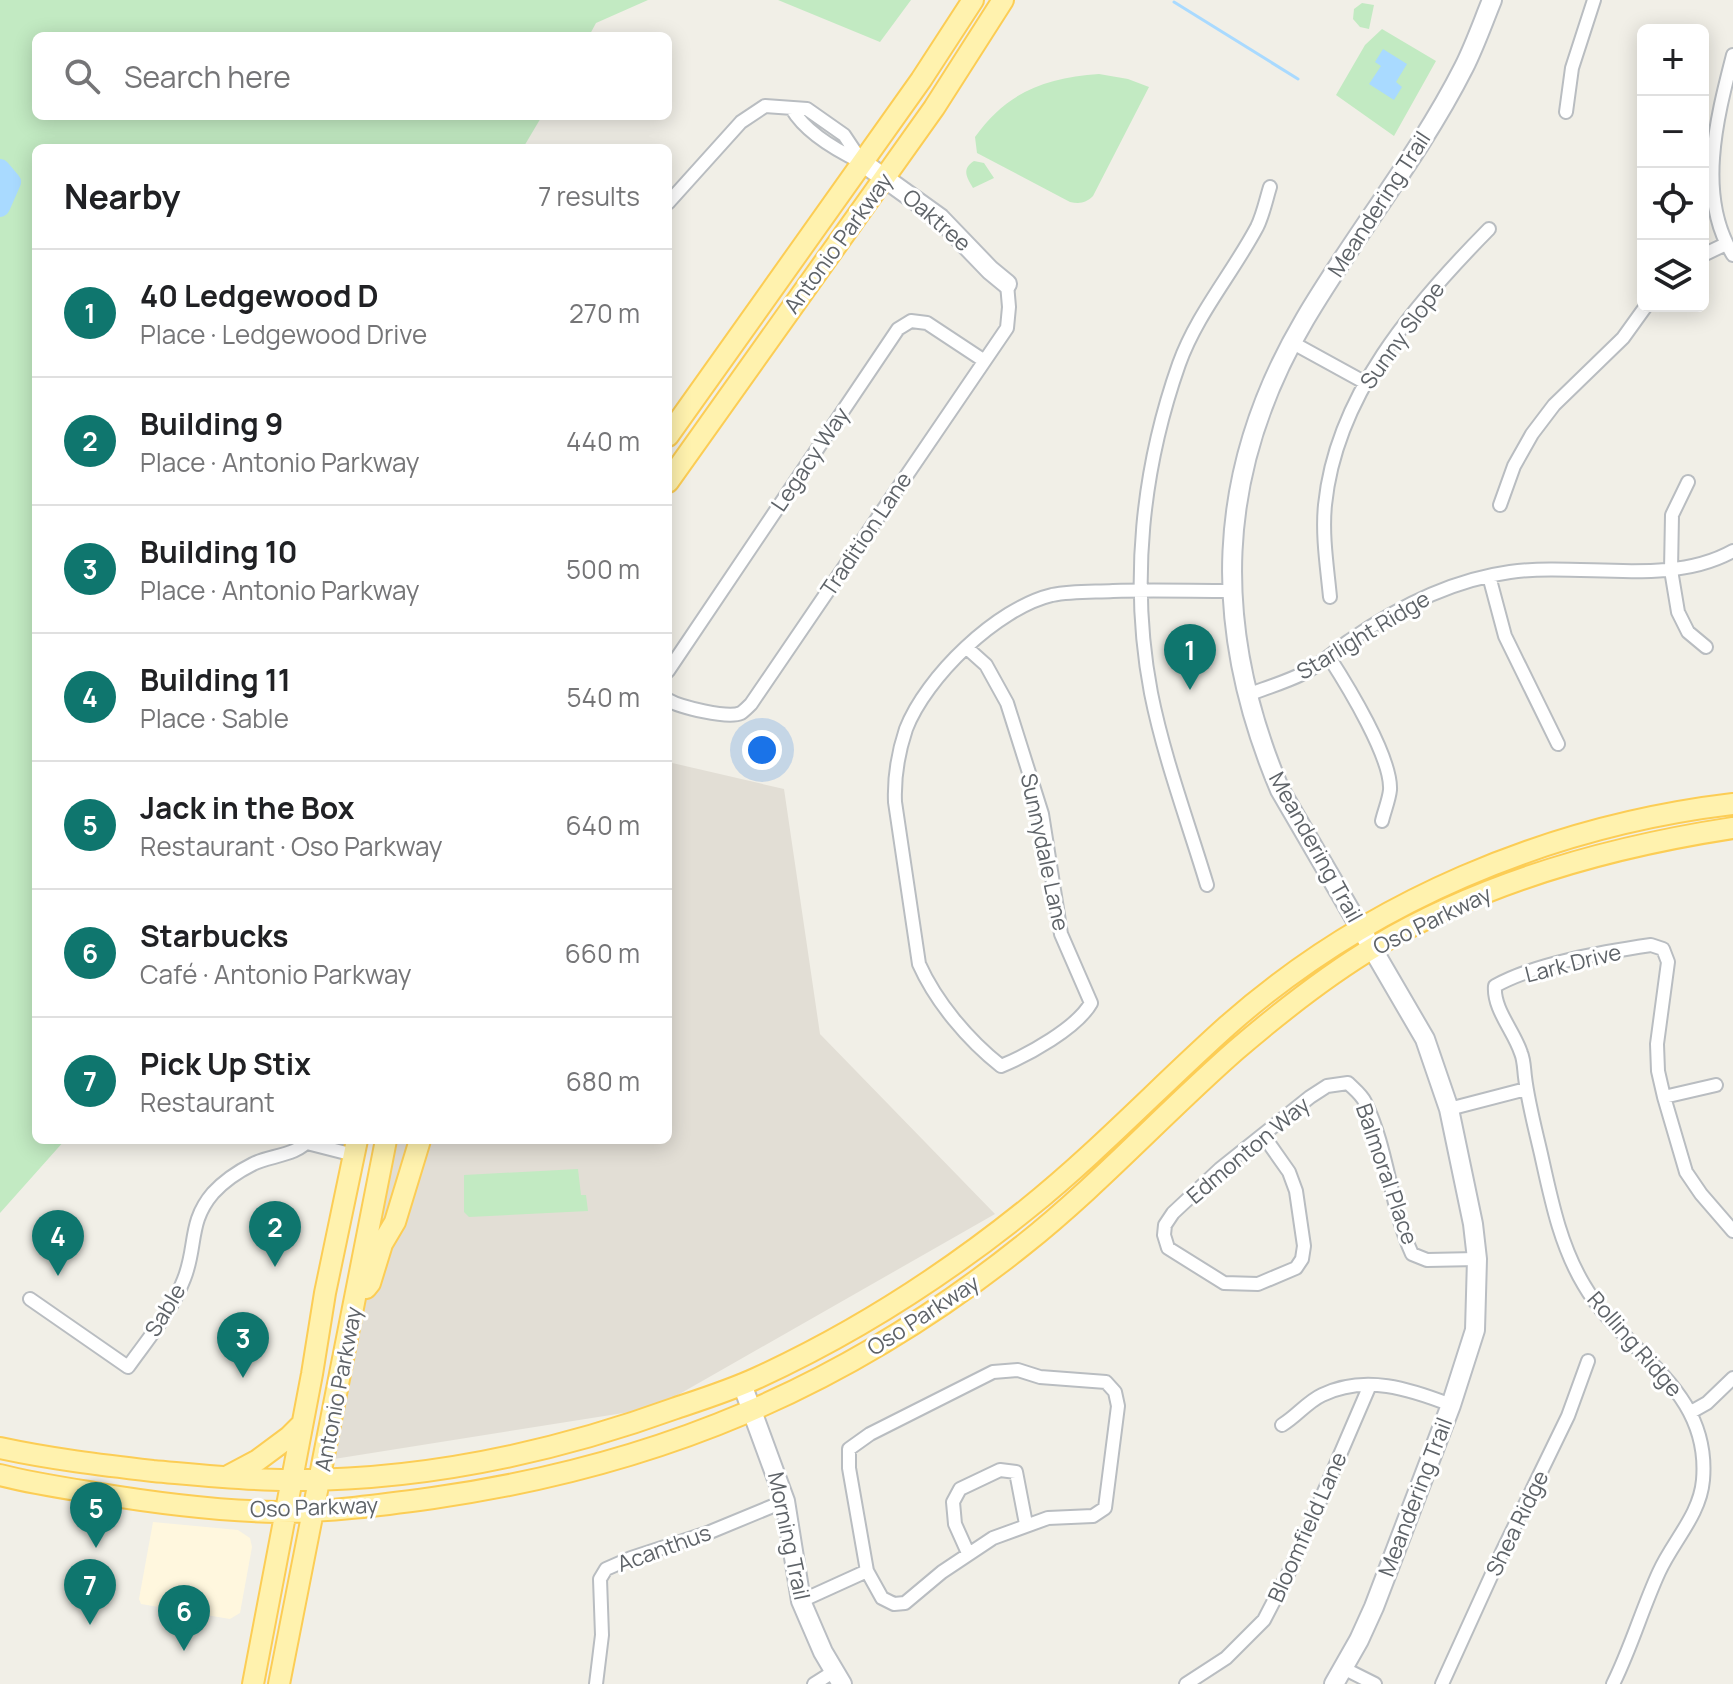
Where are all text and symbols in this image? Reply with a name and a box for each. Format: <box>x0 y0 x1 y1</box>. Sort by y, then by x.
map controls <box>1637 24 1709 312</box>
button: + <box>1637 24 1709 96</box>
search box <box>32 32 672 120</box>
icon: search <box>60 54 104 98</box>
text: Search here <box>124 56 291 97</box>
button: − <box>1637 96 1709 168</box>
street label: Meandering Trail <box>1321 125 1437 283</box>
street label: Antonio Parkway <box>777 166 900 319</box>
button: locate <box>1637 168 1709 240</box>
text: Nearby <box>64 173 180 219</box>
text: 7 results <box>538 178 640 214</box>
street label: Oaktree <box>896 182 978 258</box>
button: layers <box>1637 240 1709 312</box>
text: 40 Ledgewood D <box>140 275 379 316</box>
street label: Sunny Slope <box>1353 275 1451 395</box>
text: 1 <box>84 295 96 331</box>
text: 270 m <box>569 295 640 331</box>
text: Place · Ledgewood Drive <box>140 316 427 352</box>
street label: Legacy Way <box>764 401 856 517</box>
text: Building 9 <box>140 403 283 444</box>
text: 2 <box>82 423 98 459</box>
text: 440 m <box>566 423 640 459</box>
text: Place · Antonio Parkway <box>140 444 419 480</box>
street label: Tradition Lane <box>813 466 919 602</box>
text: Building 10 <box>140 531 298 572</box>
text: 3 <box>82 551 98 587</box>
text: 500 m <box>566 551 640 587</box>
text: Place · Antonio Parkway <box>140 572 419 608</box>
street label: Starlight Ridge <box>1291 583 1435 686</box>
pin: 1 <box>1164 624 1216 690</box>
text: Building 11 <box>140 659 291 700</box>
text: 4 <box>82 679 98 715</box>
text: 540 m <box>567 679 640 715</box>
text: Place · Sable <box>140 700 289 736</box>
your location <box>742 730 782 770</box>
street label: Meandering Trail <box>1262 766 1370 928</box>
street label: Sunnydale Lane <box>1014 770 1076 934</box>
text: Jack in the Box <box>140 787 354 828</box>
text: 5 <box>82 807 98 843</box>
text: 640 m <box>565 807 640 843</box>
text: Restaurant · Oso Parkway <box>140 828 442 864</box>
street label: Oso Parkway <box>1368 878 1497 962</box>
text: Starbucks <box>140 915 289 956</box>
text: 6 <box>82 935 98 971</box>
text: 660 m <box>565 935 640 971</box>
street label: Lark Drive <box>1522 937 1624 989</box>
text: Café · Antonio Parkway <box>140 956 411 992</box>
text: Pick Up Stix <box>140 1043 311 1084</box>
text: 7 <box>83 1063 97 1099</box>
text: 680 m <box>566 1063 640 1099</box>
text: Restaurant <box>140 1084 275 1120</box>
street label: Edmonton Way <box>1180 1089 1316 1210</box>
street label: Balmoral Place <box>1349 1100 1425 1249</box>
pin: 2 <box>249 1201 301 1267</box>
pin: 4 <box>32 1210 84 1276</box>
street label: Oso Parkway <box>861 1267 985 1362</box>
street label: Sable <box>138 1278 193 1342</box>
street label: Rolling Ridge <box>1581 1285 1689 1403</box>
street label: Antonio Parkway <box>307 1304 369 1474</box>
pin: 3 <box>217 1312 269 1378</box>
street label: Meandering Trail <box>1371 1413 1459 1581</box>
street label: Bloomfield Lane <box>1260 1447 1354 1607</box>
street label: Shea Ridge <box>1479 1465 1555 1581</box>
street label: Morning Trail <box>761 1469 817 1603</box>
pin: 5 <box>70 1482 122 1548</box>
street label: Oso Parkway <box>249 1490 379 1524</box>
street label: Acanthus <box>613 1517 715 1579</box>
pin: 7 <box>64 1559 116 1625</box>
pin: 6 <box>158 1585 210 1651</box>

